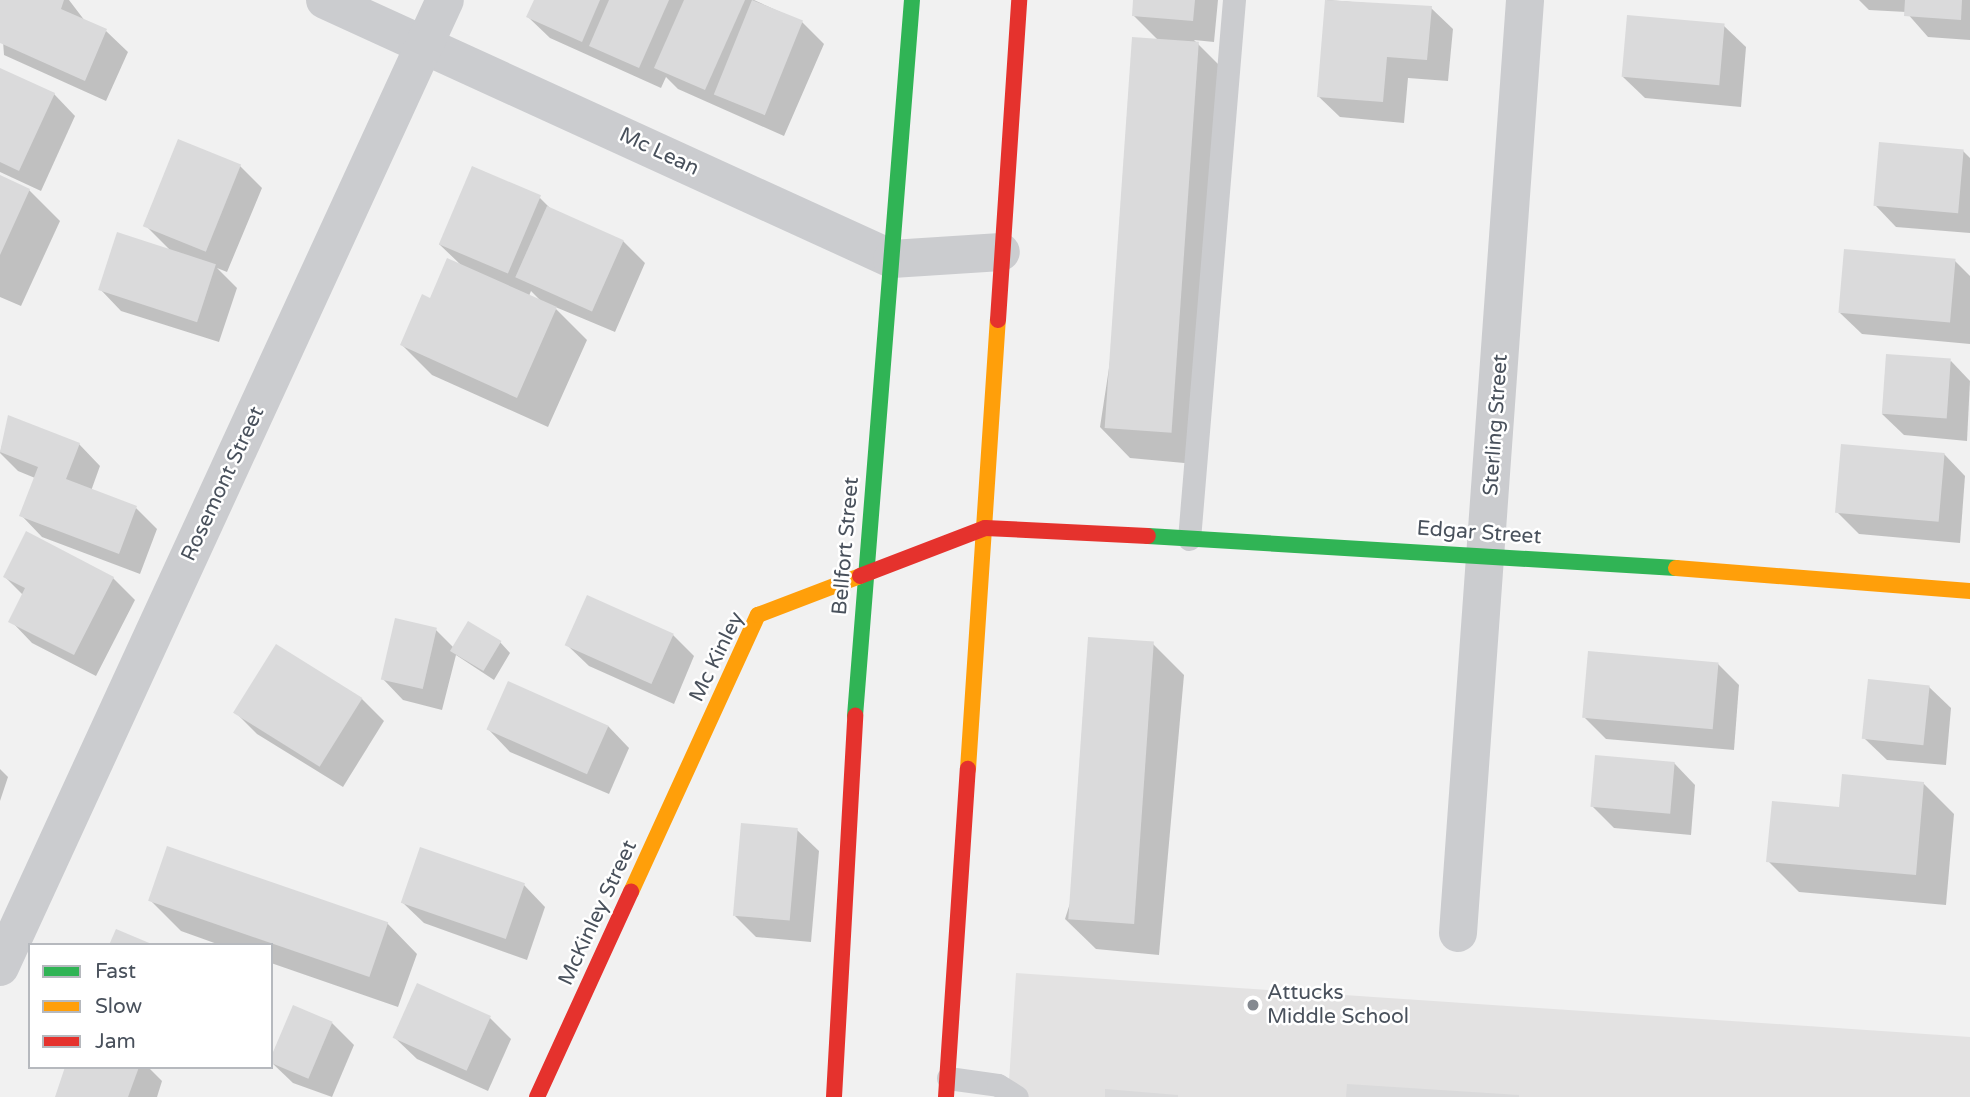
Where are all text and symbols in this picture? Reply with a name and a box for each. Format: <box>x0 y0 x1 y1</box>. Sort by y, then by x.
street label: Mc Lean <box>615 123 703 181</box>
street label: Sterling Street <box>1478 353 1514 497</box>
street label: Rosemont Street <box>176 403 270 565</box>
street label: Bellfort Street <box>827 476 865 616</box>
street label: Edgar Street <box>1416 516 1542 550</box>
street label: Mc Kinley <box>684 608 750 706</box>
street label: McKinley Street <box>553 837 643 989</box>
legend <box>28 943 273 1069</box>
text: Fast <box>95 959 136 984</box>
place label: Attucks Middle School <box>1267 980 1409 1030</box>
text: Slow <box>95 994 142 1019</box>
marker: Attucks Middle School <box>1245 997 1261 1013</box>
text: Jam <box>95 1029 136 1054</box>

